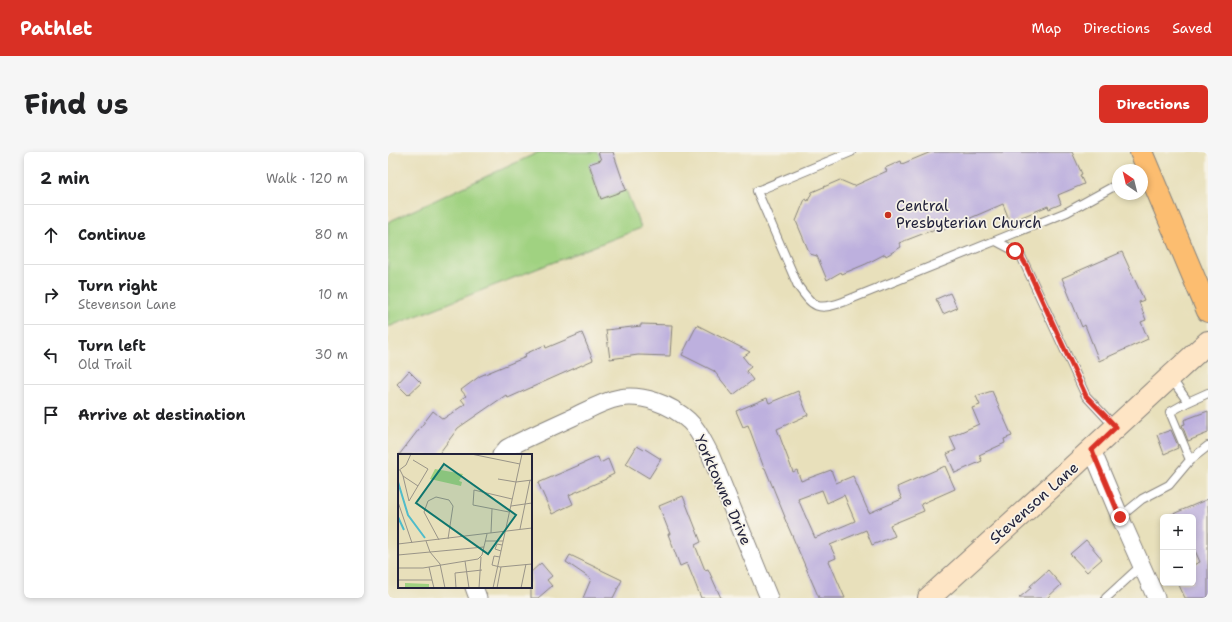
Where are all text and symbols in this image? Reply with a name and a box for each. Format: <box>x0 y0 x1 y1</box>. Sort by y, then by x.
text: Pathlet <box>20 16 92 41</box>
text: Map <box>1032 19 1062 37</box>
text: Directions <box>1084 19 1150 37</box>
text: Saved <box>1172 19 1212 37</box>
text: Find us <box>24 85 129 123</box>
button: Directions <box>1099 85 1208 123</box>
north arrow <box>1112 164 1148 200</box>
text: 2 min <box>40 167 90 189</box>
text: Walk · 120 m <box>266 170 348 187</box>
place label: Central Presbyterian Church <box>896 196 1042 233</box>
marker: Central Presbyterian Church <box>883 210 893 220</box>
icon: ahead <box>40 224 62 246</box>
text: Continue <box>78 225 146 245</box>
text: 80 m <box>314 226 348 243</box>
route start <box>1006 242 1024 260</box>
text: Turn right <box>78 276 158 296</box>
icon: right <box>40 284 62 306</box>
text: 10 m <box>318 286 348 303</box>
text: Stevenson Lane <box>78 296 176 313</box>
text: Turn left <box>78 336 146 356</box>
icon: left <box>40 344 62 366</box>
text: 30 m <box>314 346 348 363</box>
text: Old Trail <box>78 356 132 373</box>
icon: arrive <box>40 404 62 426</box>
text: Arrive at destination <box>78 405 246 425</box>
street label: Yorktowne Drive <box>690 432 756 548</box>
inset map <box>398 454 532 588</box>
street label: Stevenson Lane <box>985 458 1083 548</box>
route end <box>1111 508 1129 526</box>
map controls <box>1160 514 1196 586</box>
button: + <box>1160 514 1196 550</box>
button: − <box>1160 550 1196 586</box>

